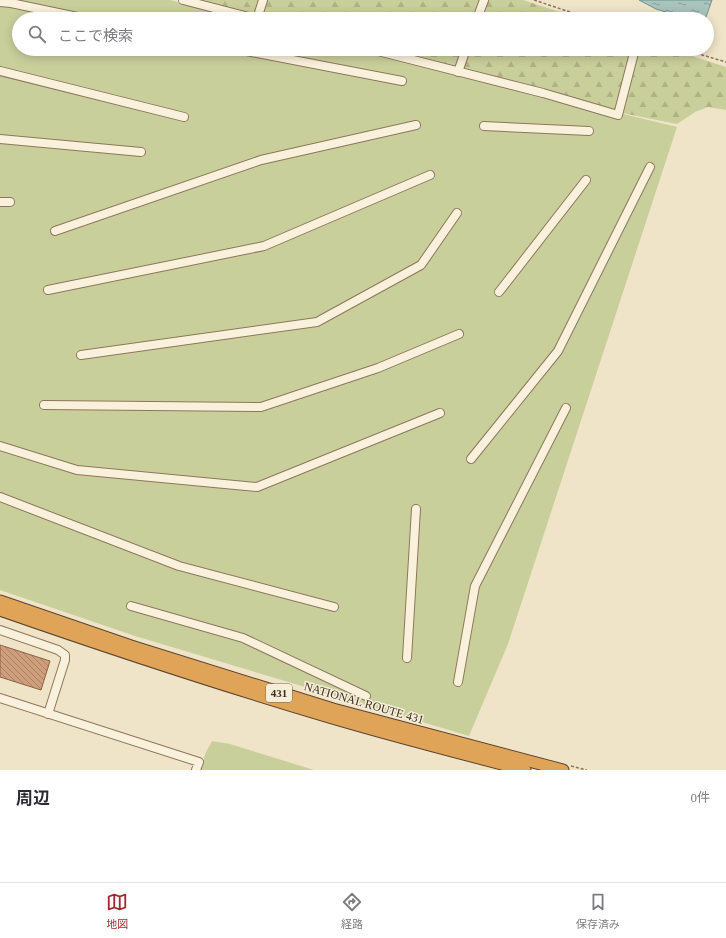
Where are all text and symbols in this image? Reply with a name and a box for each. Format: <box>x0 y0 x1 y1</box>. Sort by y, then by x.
search box <box>12 12 714 56</box>
icon: search <box>26 23 48 45</box>
text: ここで検索 <box>58 28 133 44</box>
street label: NATIONAL ROUTE 431 <box>302 679 426 727</box>
road number: 431 <box>266 684 292 702</box>
text: 周辺 <box>16 789 50 808</box>
text: 0件 <box>690 790 710 805</box>
tab: 地図 <box>106 891 128 931</box>
tab: 経路 <box>341 891 363 931</box>
tab: 保存済み <box>576 891 620 931</box>

